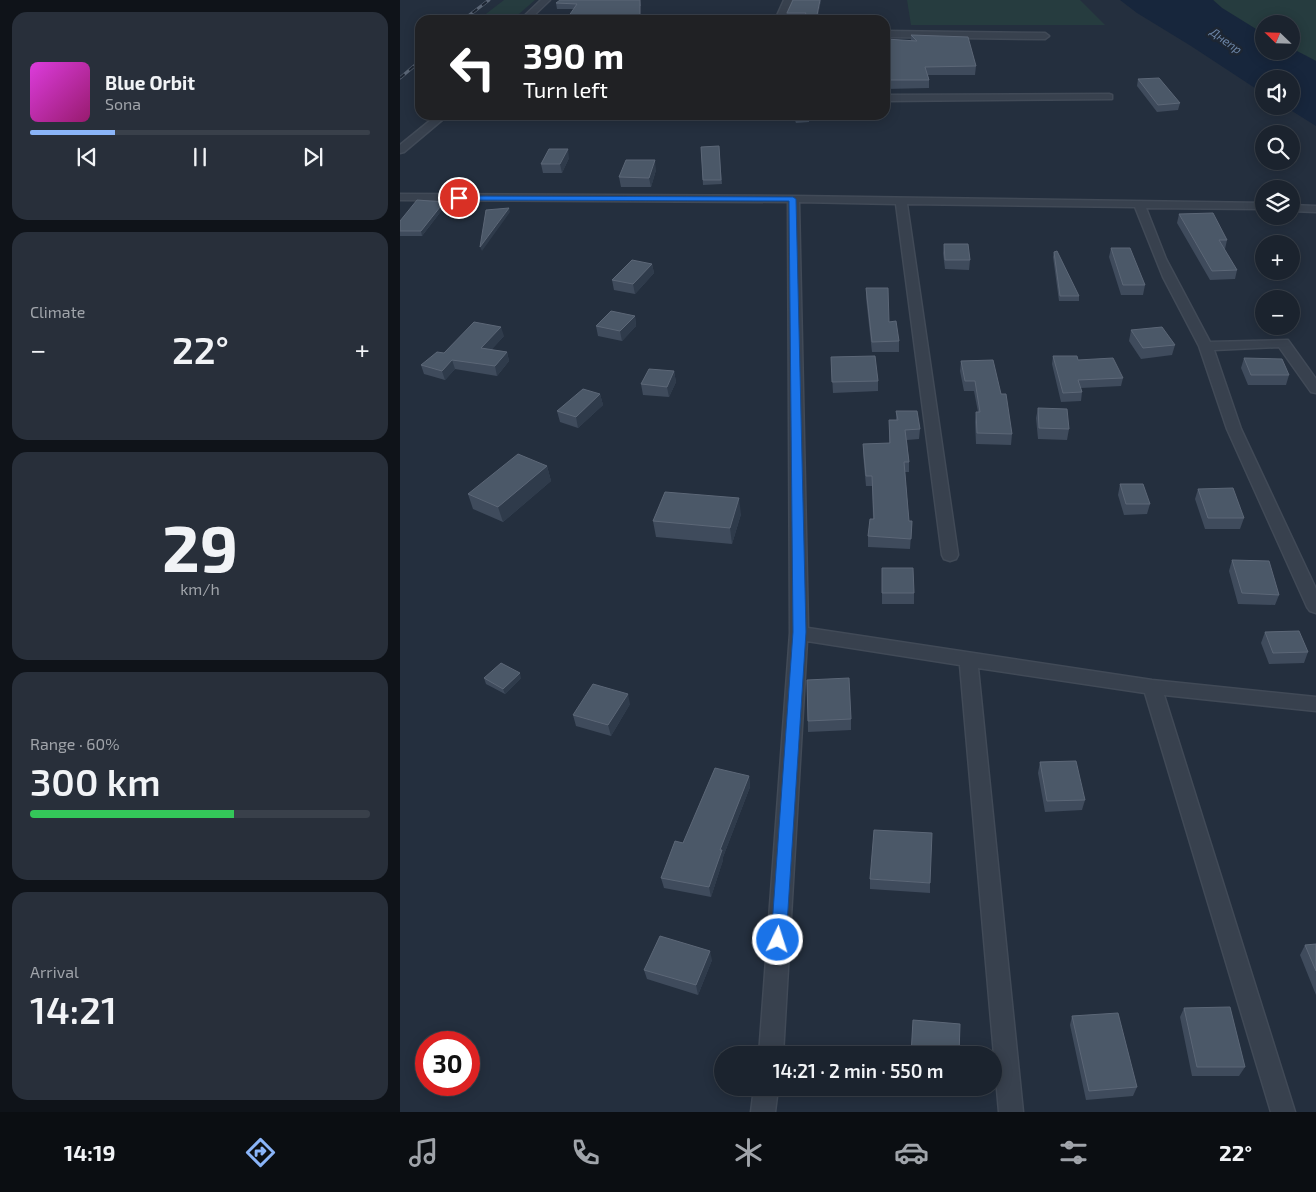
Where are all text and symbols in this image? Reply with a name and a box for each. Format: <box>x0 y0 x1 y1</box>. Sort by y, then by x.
north arrow <box>1255 15 1300 60</box>
map controls <box>1255 15 1300 335</box>
water label: Днепр <box>1207 23 1245 56</box>
text: 390 m <box>523 34 624 76</box>
icon: left <box>440 35 505 100</box>
button: sound <box>1255 70 1300 115</box>
text: Blue Orbit <box>105 71 195 94</box>
text: Turn left <box>523 76 608 102</box>
text: Sona <box>105 94 141 113</box>
button: search <box>1255 125 1300 170</box>
icon: previous <box>73 143 101 171</box>
icon: pause <box>186 143 214 171</box>
icon: next <box>299 143 327 171</box>
pin <box>438 177 480 219</box>
button: layers <box>1255 180 1300 225</box>
icon: arrive <box>445 184 473 212</box>
button: + <box>1255 235 1300 280</box>
button: − <box>1255 290 1300 335</box>
text: Climate <box>30 302 85 321</box>
text: 22° <box>172 326 229 372</box>
text: − <box>30 332 46 366</box>
text: + <box>355 332 370 366</box>
text: 29 <box>162 507 238 585</box>
text: km/h <box>180 579 220 598</box>
text: Range · 60% <box>30 734 119 753</box>
text: 300 km <box>30 758 161 804</box>
position arrow <box>751 913 803 965</box>
text: Arrival <box>30 962 79 981</box>
text: 14:21 <box>30 986 117 1032</box>
speed limit sign: 30 <box>415 1031 480 1096</box>
text: 14:21 · 2 min · 550 m <box>773 1059 943 1082</box>
icon: directions <box>243 1135 278 1170</box>
icon: music <box>406 1135 441 1170</box>
icon: phone <box>568 1135 603 1170</box>
icon: climate <box>731 1135 766 1170</box>
icon: car <box>894 1135 929 1170</box>
icon: filters <box>1056 1135 1091 1170</box>
text: 14:19 <box>64 1139 115 1165</box>
text: 22° <box>1219 1139 1252 1165</box>

